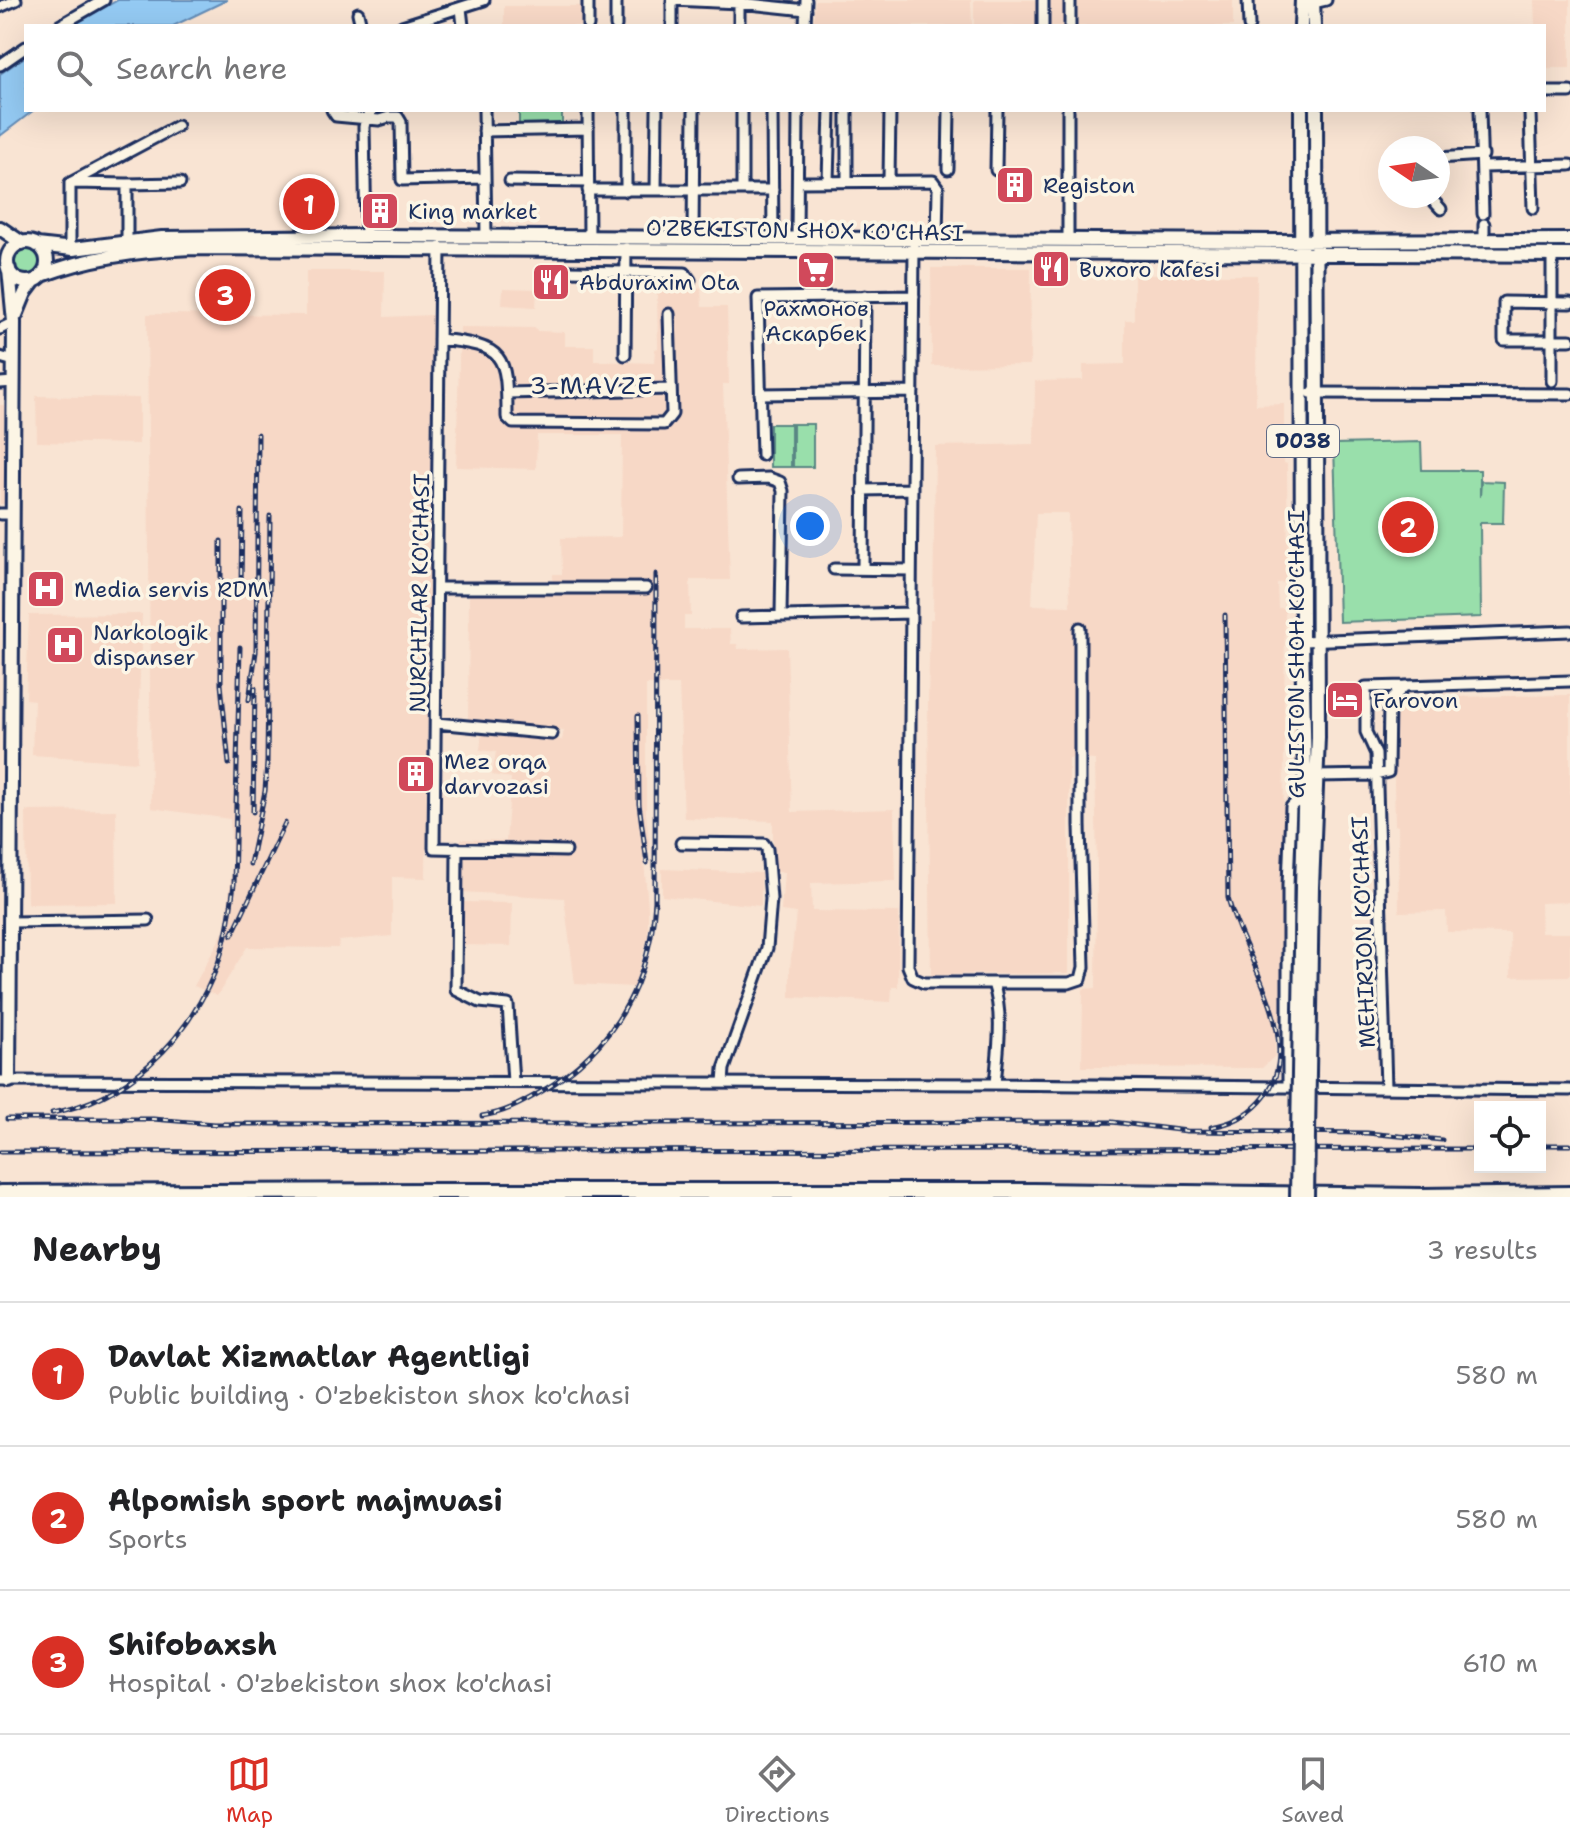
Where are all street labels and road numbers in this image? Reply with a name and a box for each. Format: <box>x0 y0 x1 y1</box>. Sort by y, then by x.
street label: O'ZBEKISTON SHOX KO'CHASI <box>646 213 964 248</box>
road number: D038 <box>1267 425 1339 457</box>
street label: NURCHILAR KO'CHASI <box>403 473 436 713</box>
street label: GULISTON SHOH KO'CHASI <box>1282 510 1311 798</box>
street label: MEHIRJON KO'CHASI <box>1345 815 1382 1049</box>

